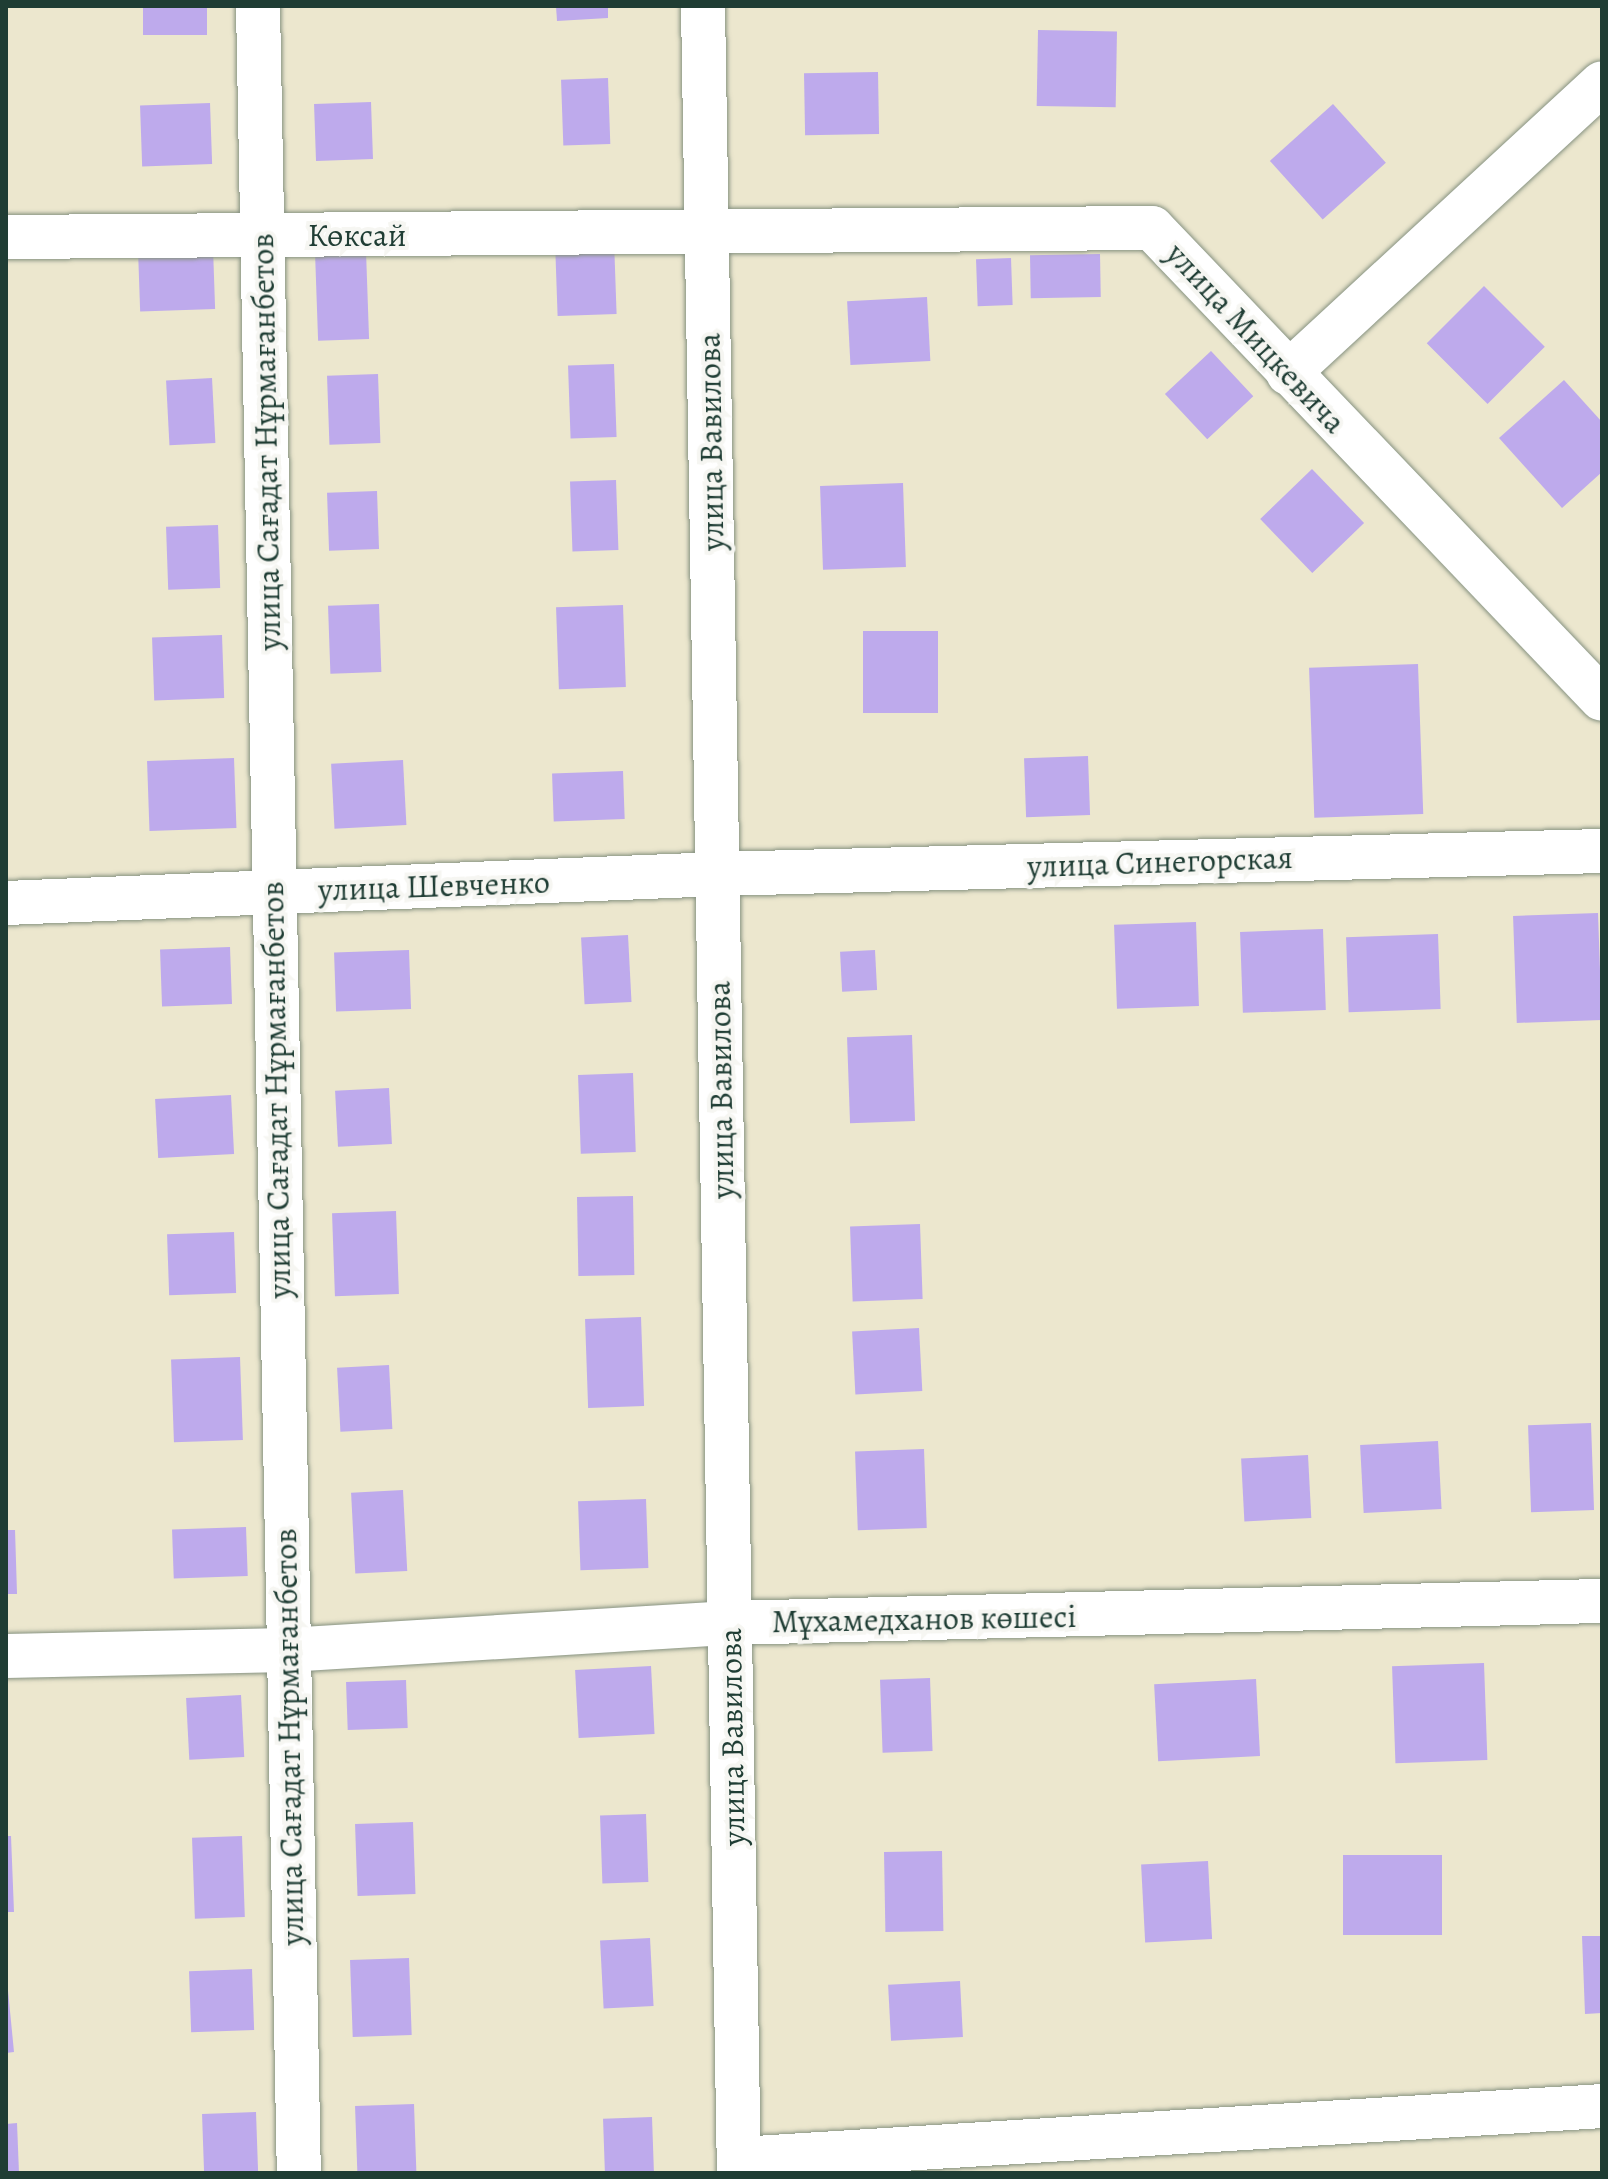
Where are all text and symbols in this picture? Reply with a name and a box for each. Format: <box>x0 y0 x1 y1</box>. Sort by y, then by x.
street label: Көксай <box>308 216 406 254</box>
street label: улица Сағадат Нұрмағанбетов <box>243 233 289 651</box>
street label: улица Мицкевича <box>1158 235 1354 441</box>
street label: улица Вавилова <box>690 333 732 551</box>
street label: улица Синегорская <box>1027 838 1293 886</box>
street label: улица Шевченко <box>317 863 551 909</box>
street label: улица Сағадат Нұрмағанбетов <box>253 881 299 1299</box>
street label: улица Вавилова <box>700 981 742 1199</box>
street label: улица Сағадат Нұрмағанбетов <box>266 1528 312 1946</box>
street label: Мұхамедханов көшесі <box>771 1597 1077 1641</box>
street label: улица Вавилова <box>711 1628 753 1846</box>

